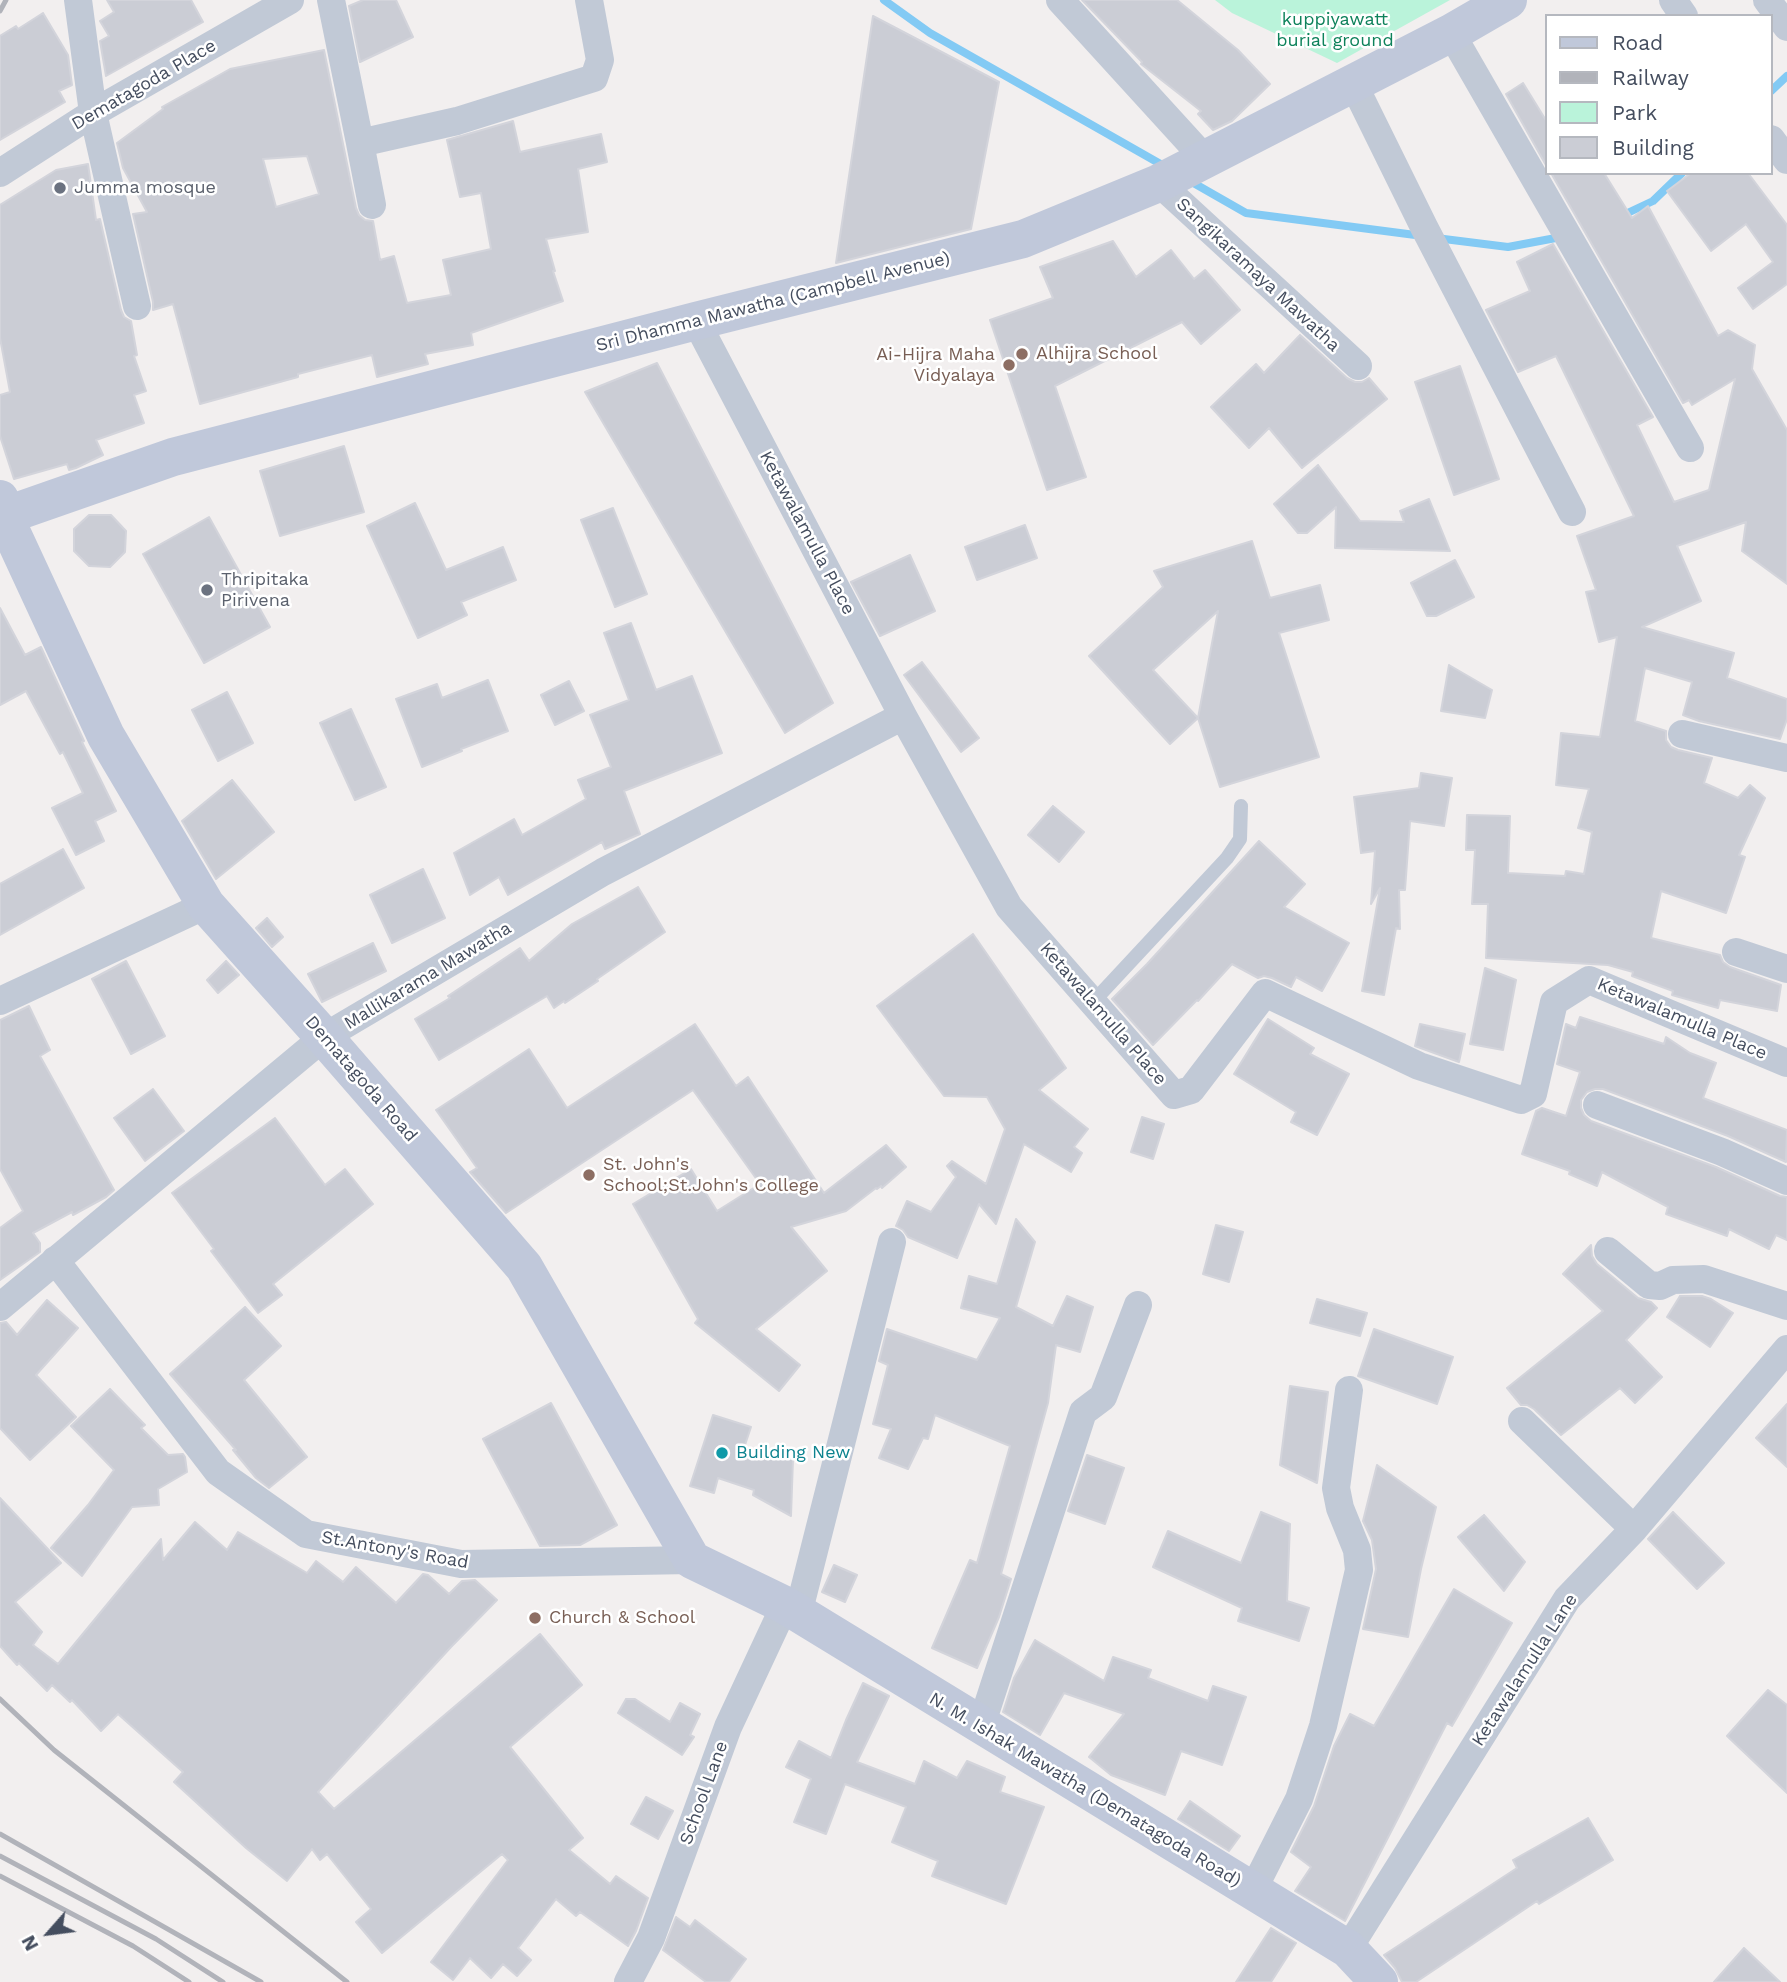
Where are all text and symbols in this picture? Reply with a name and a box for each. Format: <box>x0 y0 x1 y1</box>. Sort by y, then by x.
park label: kuppiyawatt burial ground <box>1276 9 1394 52</box>
legend <box>1546 14 1773 175</box>
text: Road <box>1612 30 1663 55</box>
street label: Dematagoda Place <box>68 35 220 135</box>
text: Railway <box>1612 65 1689 90</box>
text: Park <box>1612 100 1657 125</box>
text: Building <box>1612 135 1694 160</box>
place label: Jumma mosque <box>74 177 216 199</box>
marker: Jumma mosque <box>52 180 68 196</box>
street label: Sangikaramaya Mawatha <box>1172 194 1344 356</box>
street label: Sri Dhamma Mawatha (Campbell Avenue) <box>594 247 952 357</box>
place label: Alhijra School <box>1036 343 1157 365</box>
place label: Ai-Hijra Maha Vidyalaya <box>876 344 995 386</box>
marker: Alhijra School <box>1014 346 1030 362</box>
marker: Ai-Hijra Maha Vidyalaya <box>1001 357 1017 373</box>
street label: Ketawalamulla Place <box>755 448 859 618</box>
place label: Thripitaka Pirivena <box>221 569 309 612</box>
marker: Thripitaka Pirivena <box>199 582 215 598</box>
street label: Mallikarama Mawatha <box>341 918 515 1034</box>
street label: Ketawalamulla Place <box>1035 938 1171 1090</box>
street label: Ketawalamulla Place <box>1594 973 1770 1065</box>
street label: Dematagoda Road <box>300 1012 422 1146</box>
place label: St. John's School;St.John's College <box>603 1154 819 1196</box>
marker: St. John's School;St.John's College <box>581 1167 597 1183</box>
place label: Building New <box>736 1442 850 1464</box>
marker: Building New <box>714 1445 730 1461</box>
street label: St.Antony's Road <box>320 1526 470 1574</box>
street label: Ketawalamulla Lane <box>1468 1590 1582 1750</box>
place label: Church & School <box>549 1607 695 1629</box>
marker: Church & School <box>527 1610 543 1626</box>
street label: N. M. Ishak Mawatha (Dematagoda Road) <box>925 1688 1245 1892</box>
street label: School Lane <box>675 1738 733 1848</box>
north arrow <box>14 1898 84 1968</box>
text: N <box>17 1931 43 1955</box>

